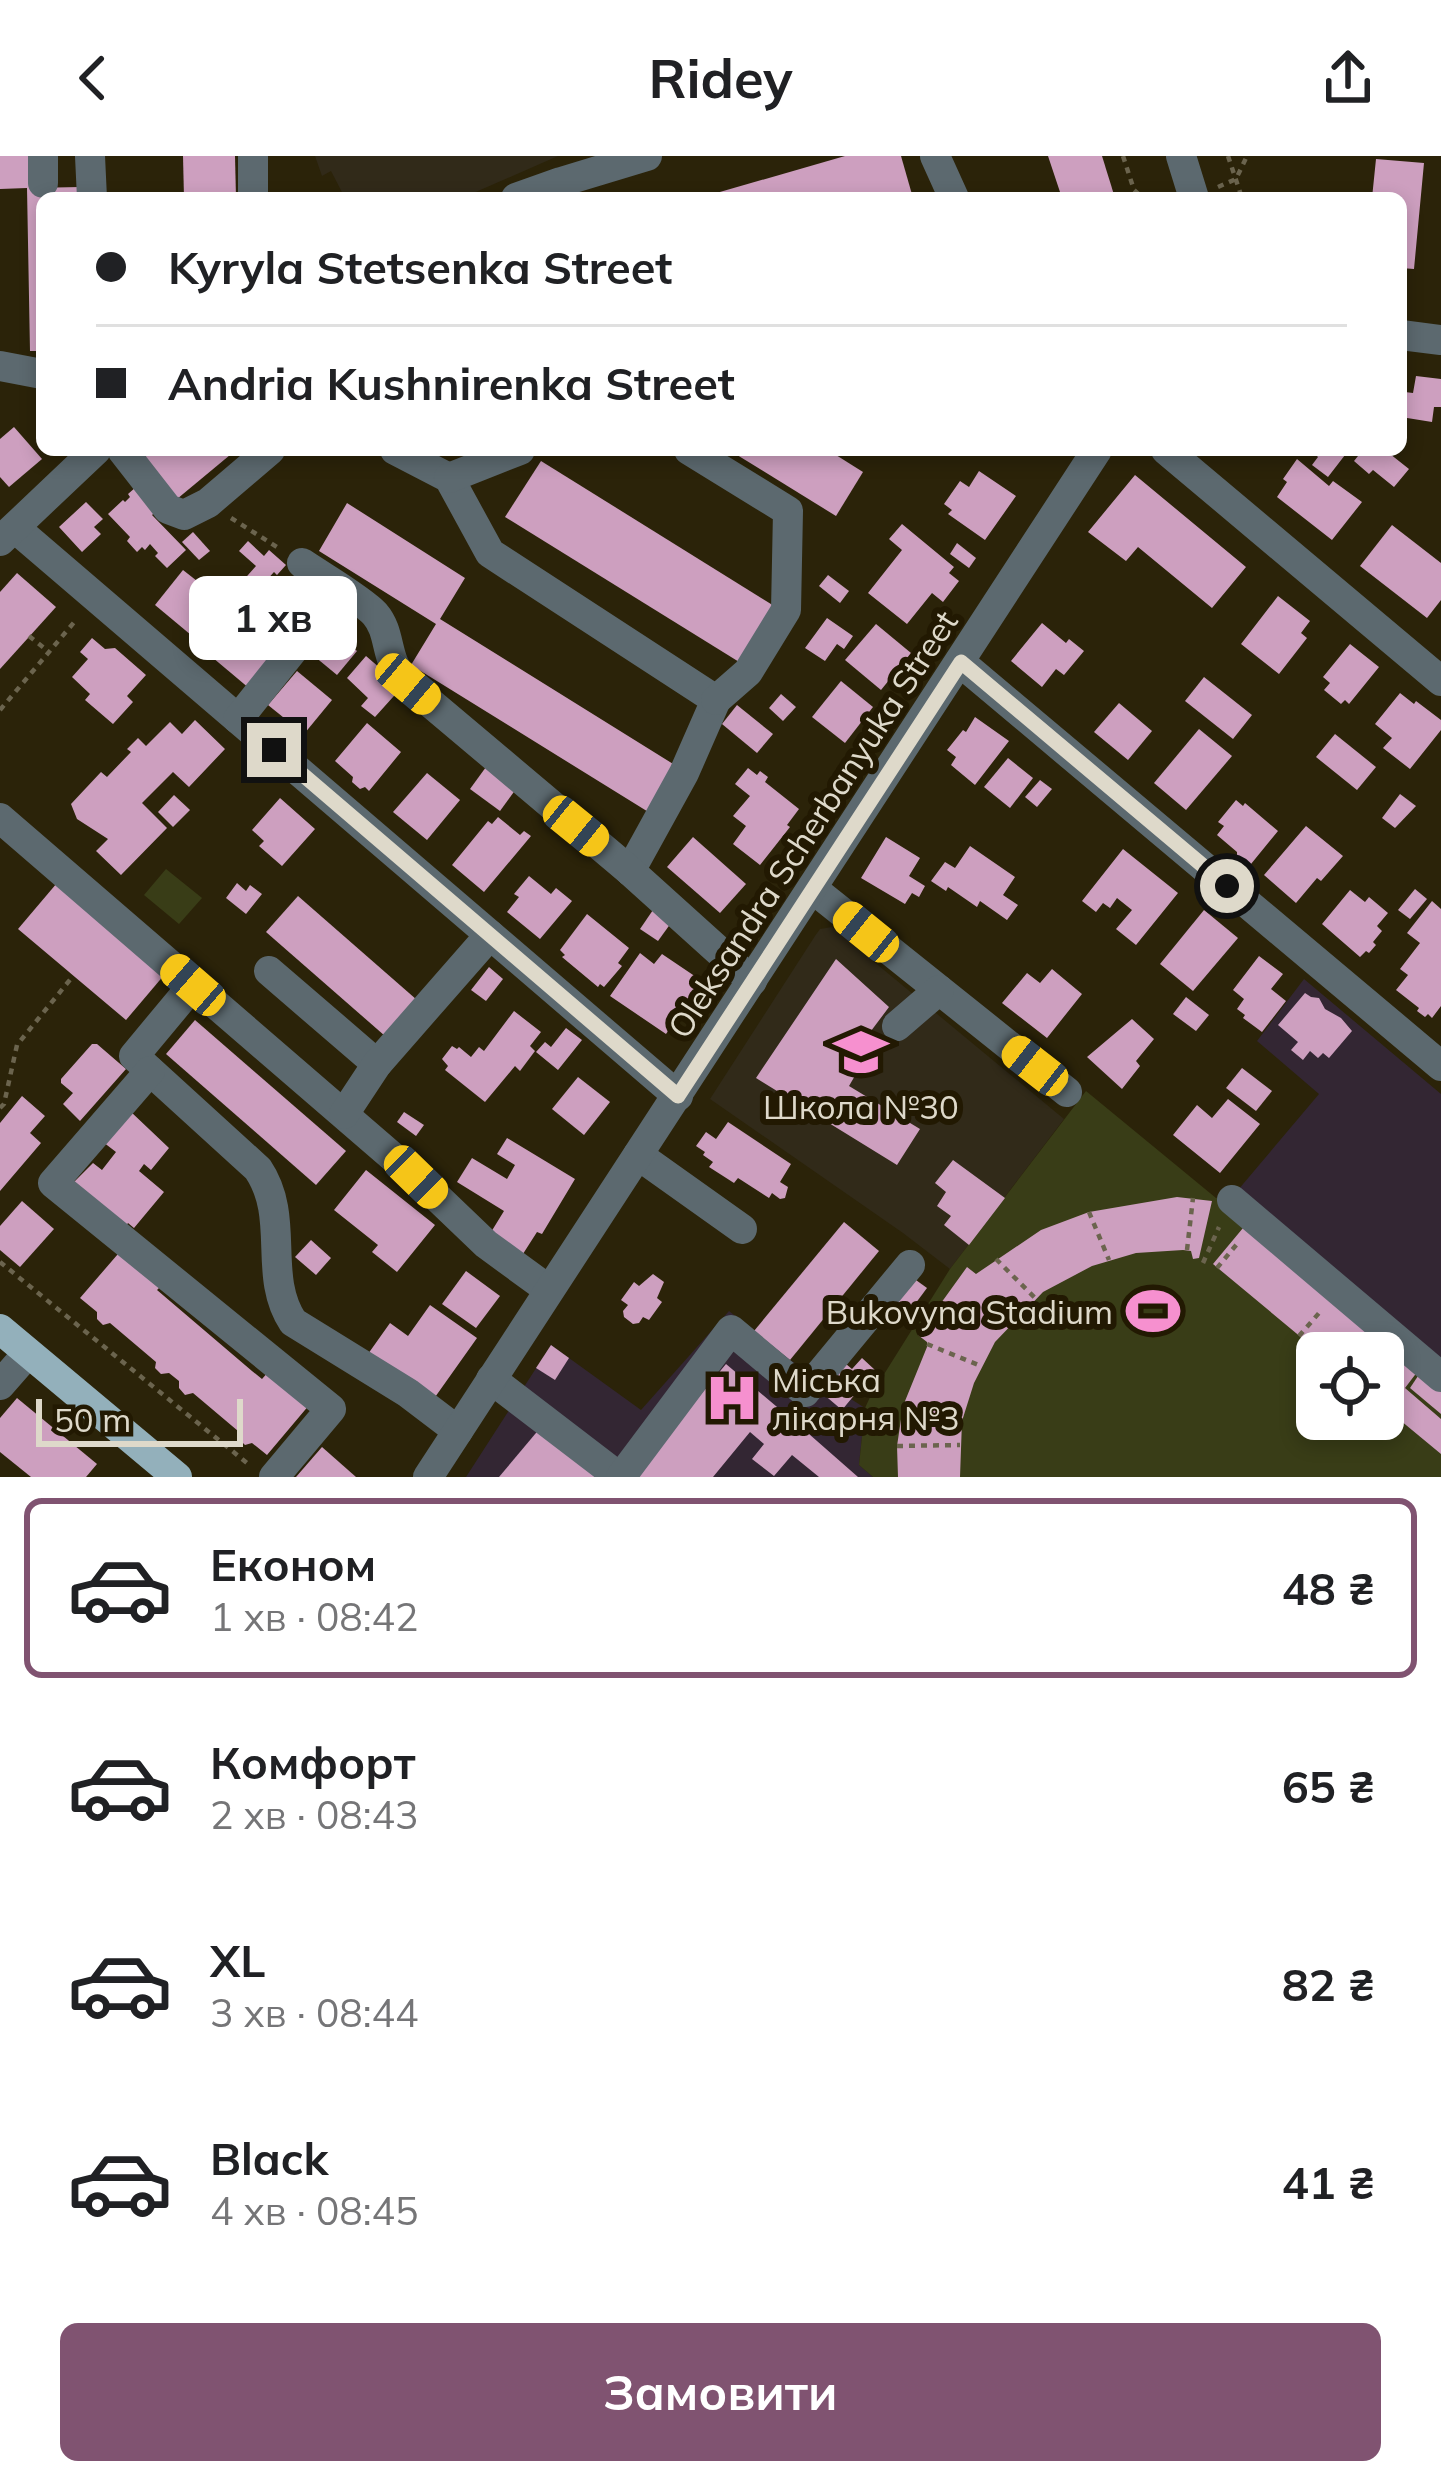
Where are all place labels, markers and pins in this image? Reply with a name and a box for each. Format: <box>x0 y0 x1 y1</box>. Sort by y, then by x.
school or university icon: Школа №30 <box>832 1023 890 1081</box>
place label: Школа №30 <box>763 1086 959 1127</box>
sports icon: Bukovyna Stadium <box>1124 1282 1182 1340</box>
place label: Bukovyna Stadium <box>826 1291 1113 1332</box>
place label: Міська лікарня №3 <box>772 1359 960 1438</box>
hospital icon: Міська лікарня №3 <box>703 1369 761 1427</box>

